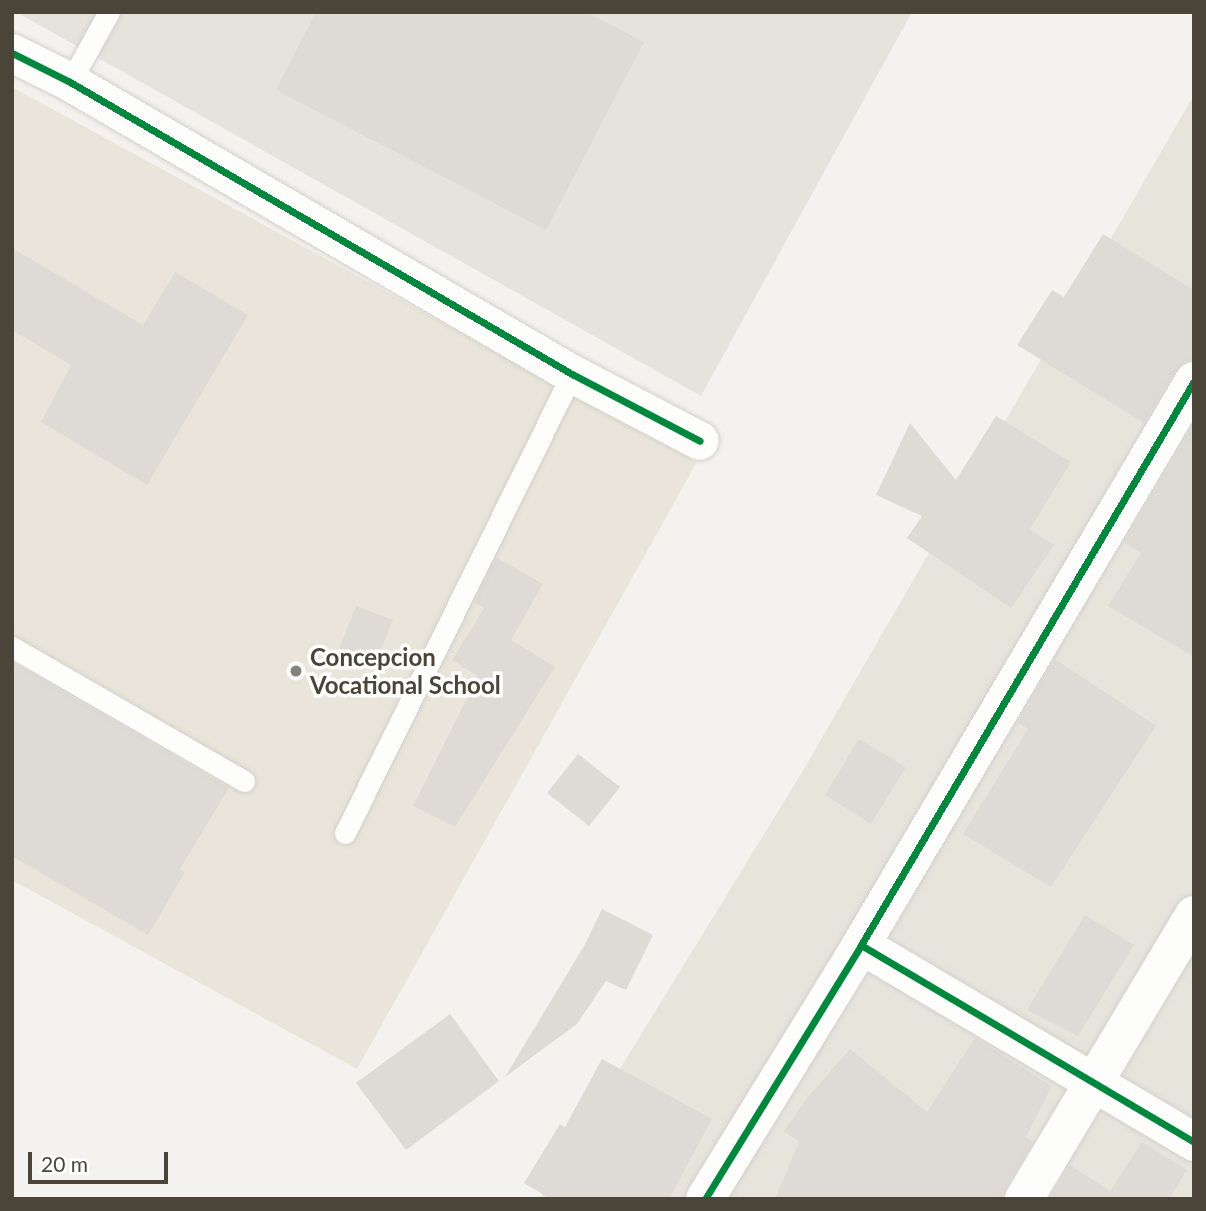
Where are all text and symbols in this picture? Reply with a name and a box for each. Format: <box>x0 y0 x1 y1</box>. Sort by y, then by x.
place label: Concepcion Vocational School <box>310 643 501 699</box>
marker: Concepcion Vocational School <box>288 663 304 679</box>
scale bar <box>32 1138 172 1182</box>
text: 20 m <box>41 1151 88 1176</box>

